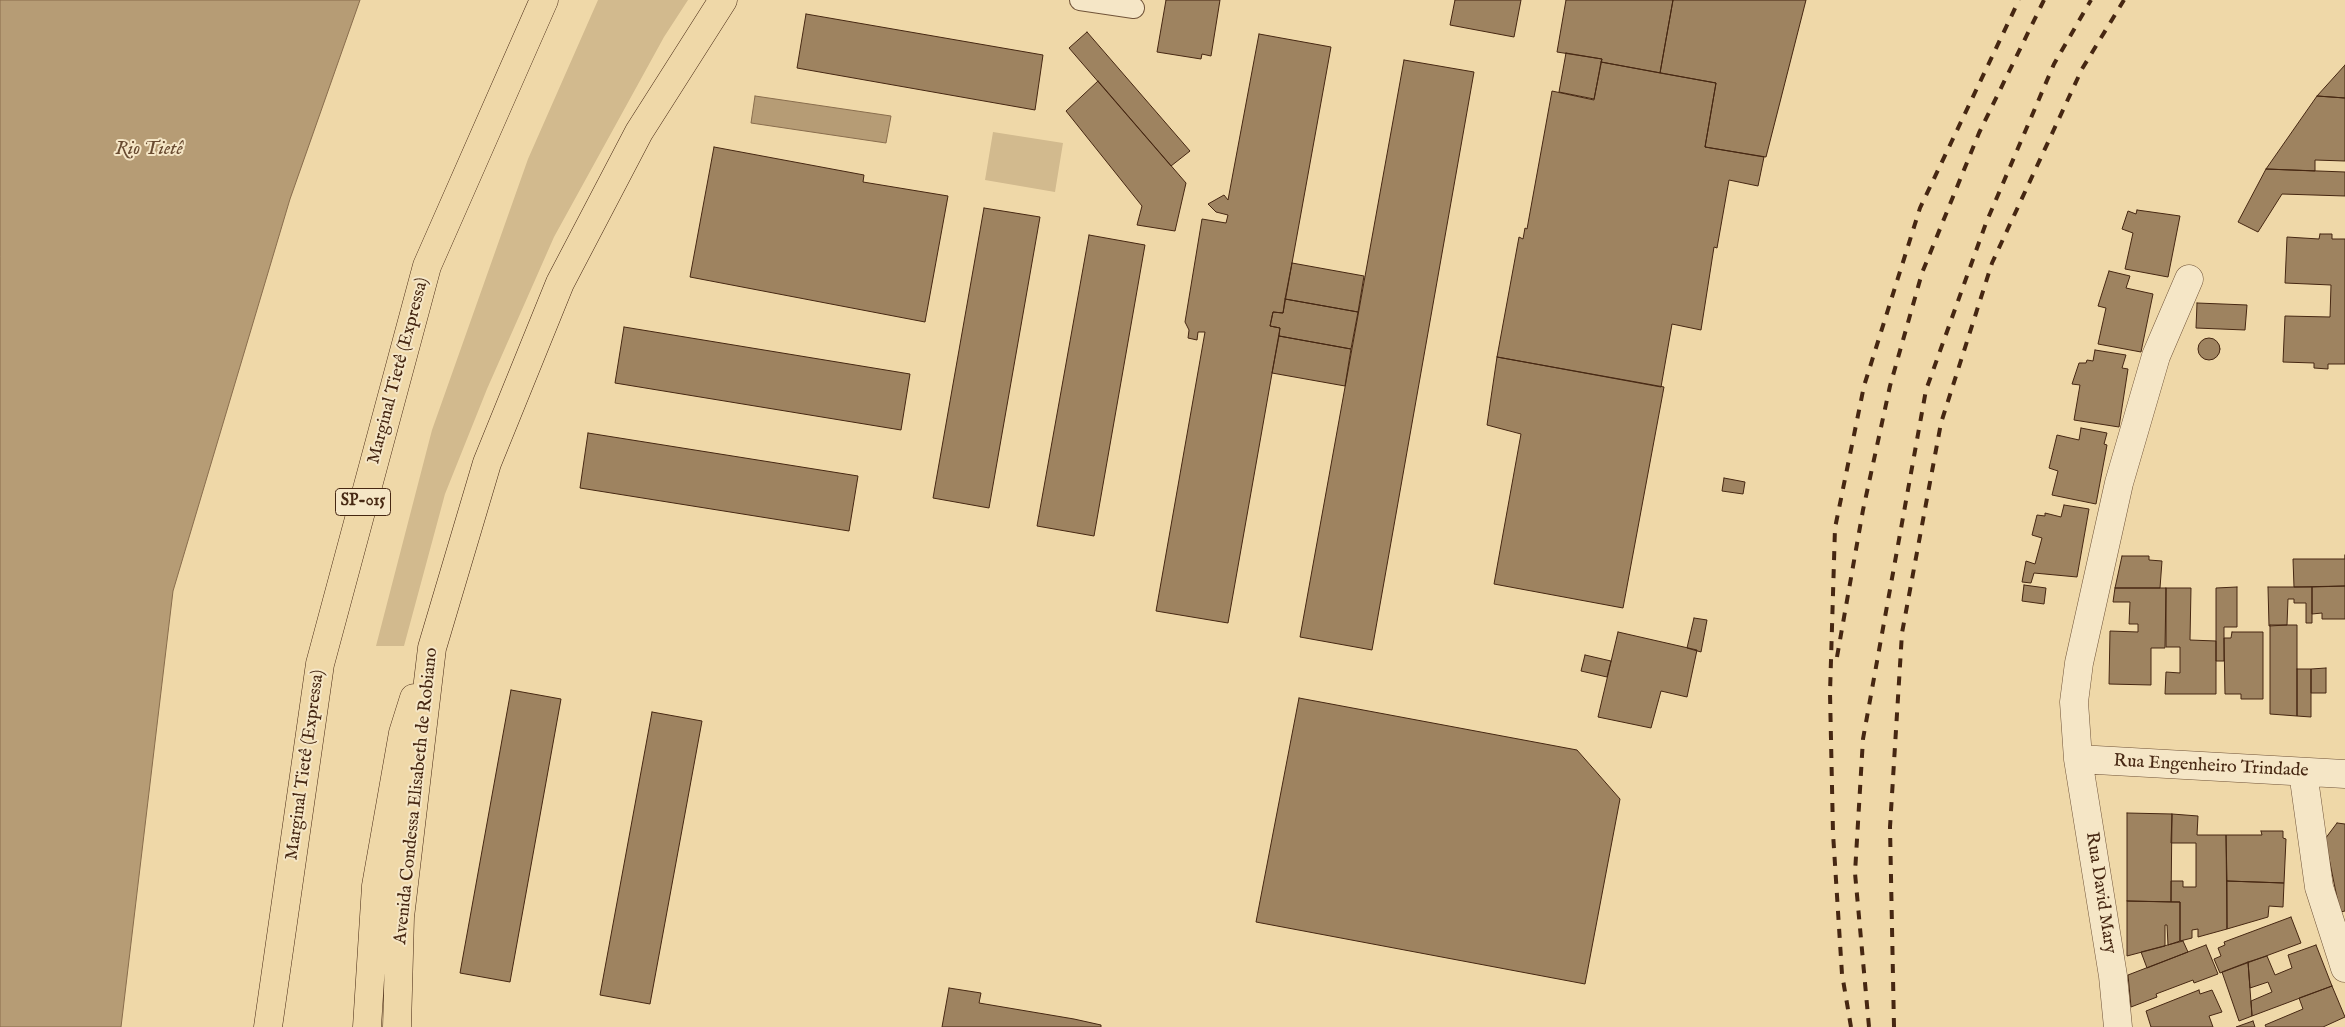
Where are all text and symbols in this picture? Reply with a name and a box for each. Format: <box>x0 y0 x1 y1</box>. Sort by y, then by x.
water label: Rio Tietê <box>115 139 183 161</box>
street label: Marginal Tietê (Expressa) <box>364 275 434 467</box>
road number: SP-015 <box>336 488 390 516</box>
street label: Avenida Condessa Elisabeth de Robiano <box>391 647 443 945</box>
street label: Marginal Tietê (Expressa) <box>282 668 330 862</box>
street label: Rua Engenheiro Trindade <box>2113 751 2309 783</box>
street label: Rua David Mary <box>2080 831 2120 955</box>

